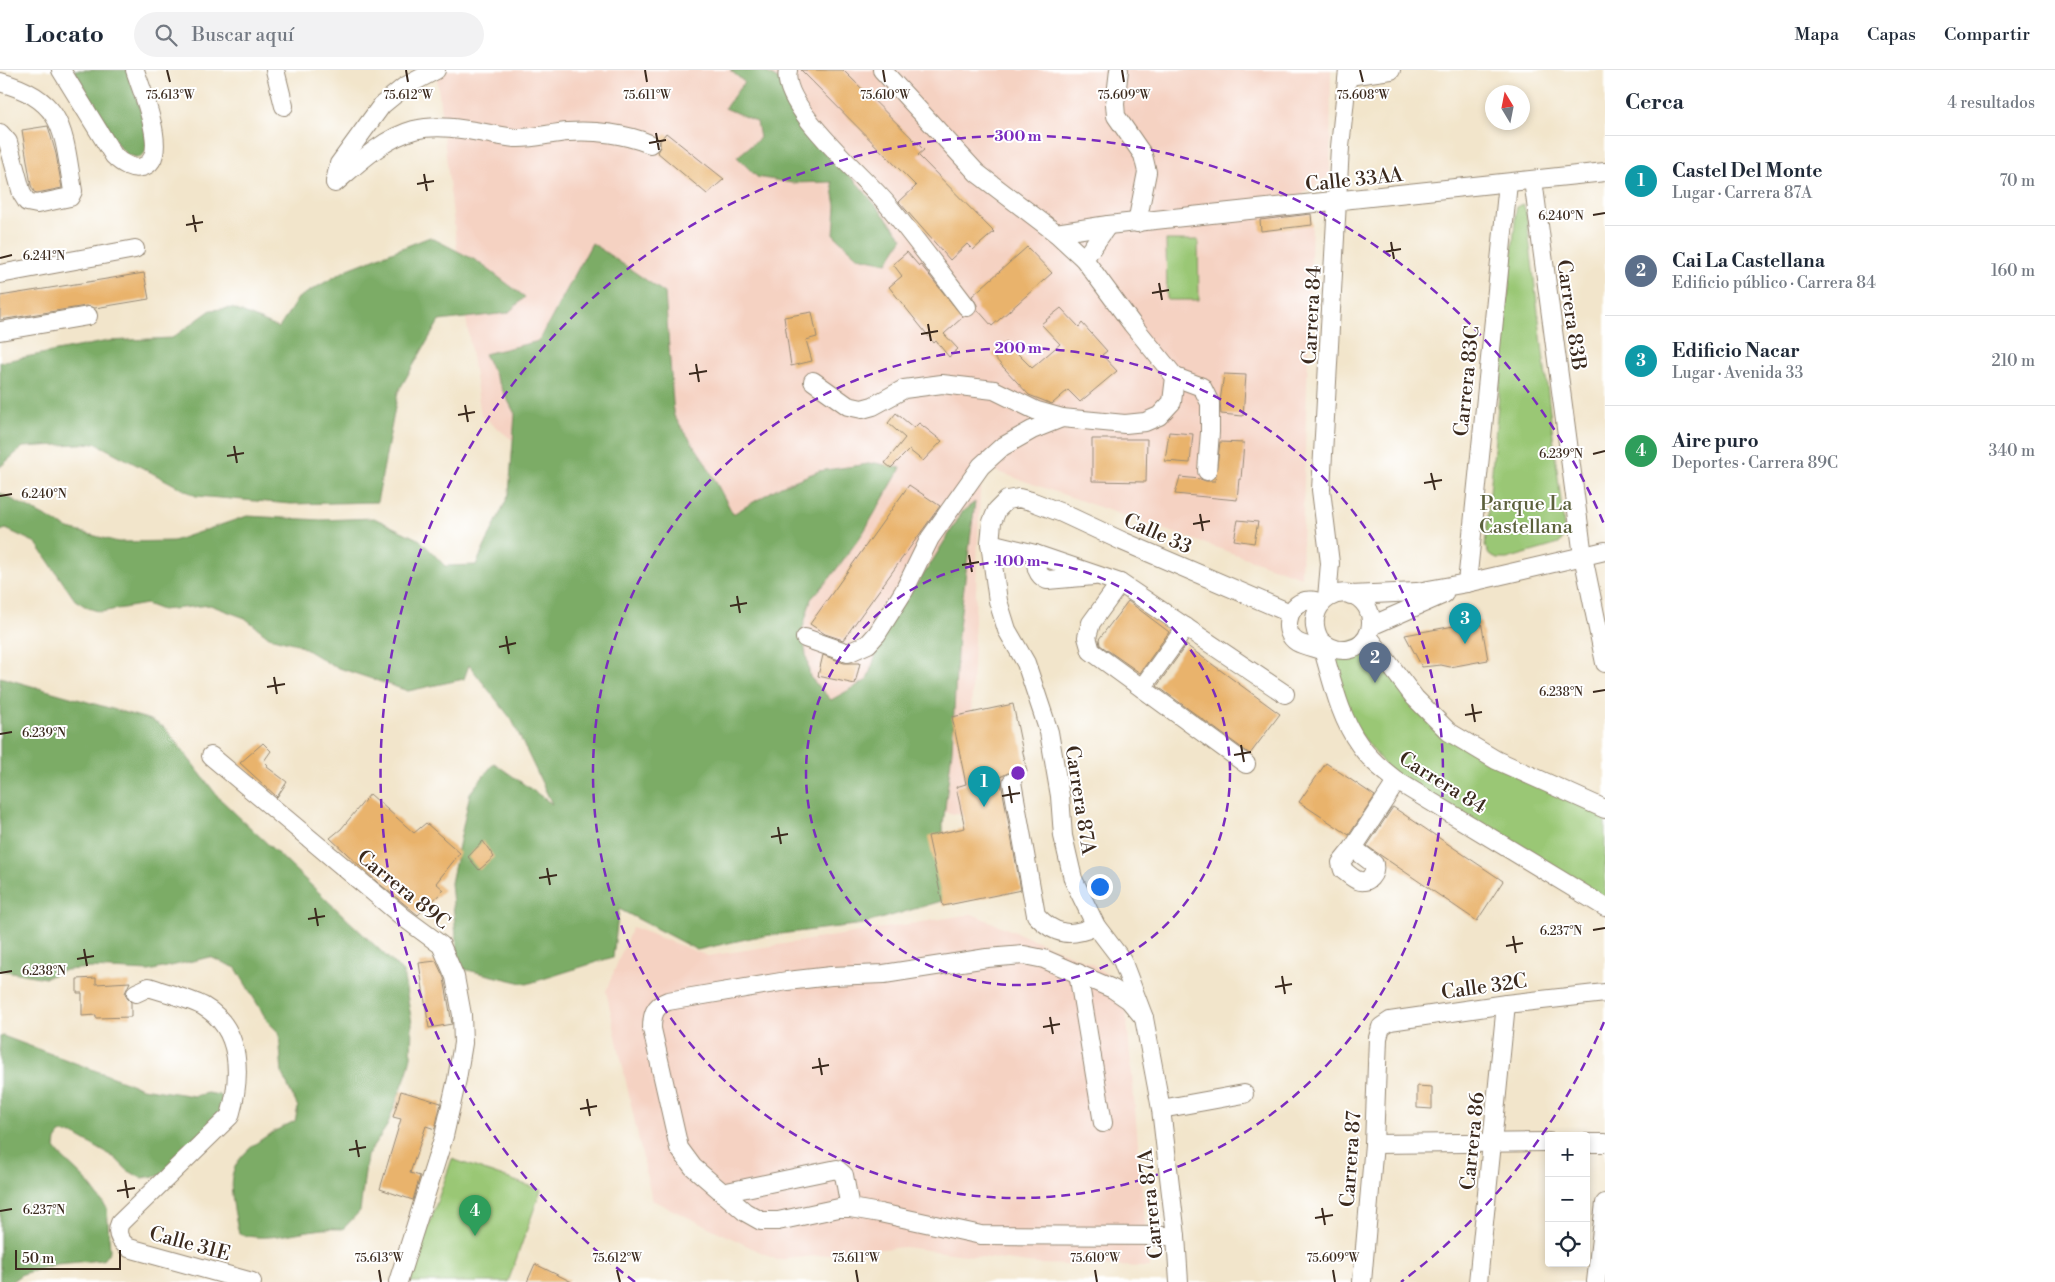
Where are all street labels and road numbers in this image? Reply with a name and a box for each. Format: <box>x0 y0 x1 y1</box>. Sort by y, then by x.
street label: Calle 33AA <box>1304 163 1405 198</box>
street label: Carrera 83B <box>1550 258 1591 372</box>
street label: Carrera 84 <box>1297 265 1328 365</box>
street label: Carrera 83C <box>1449 324 1486 438</box>
street label: Calle 33 <box>1119 508 1195 560</box>
street label: Carrera 87A <box>1059 744 1101 858</box>
street label: Carrera 84 <box>1394 747 1491 820</box>
street label: Carrera 89C <box>352 845 455 935</box>
street label: Calle 32C <box>1440 969 1529 1006</box>
street label: Carrera 86 <box>1456 1091 1491 1192</box>
street label: Carrera 87 <box>1336 1110 1367 1208</box>
street label: Carrera 87A <box>1133 1147 1170 1260</box>
street label: Calle 31E <box>146 1222 233 1267</box>

